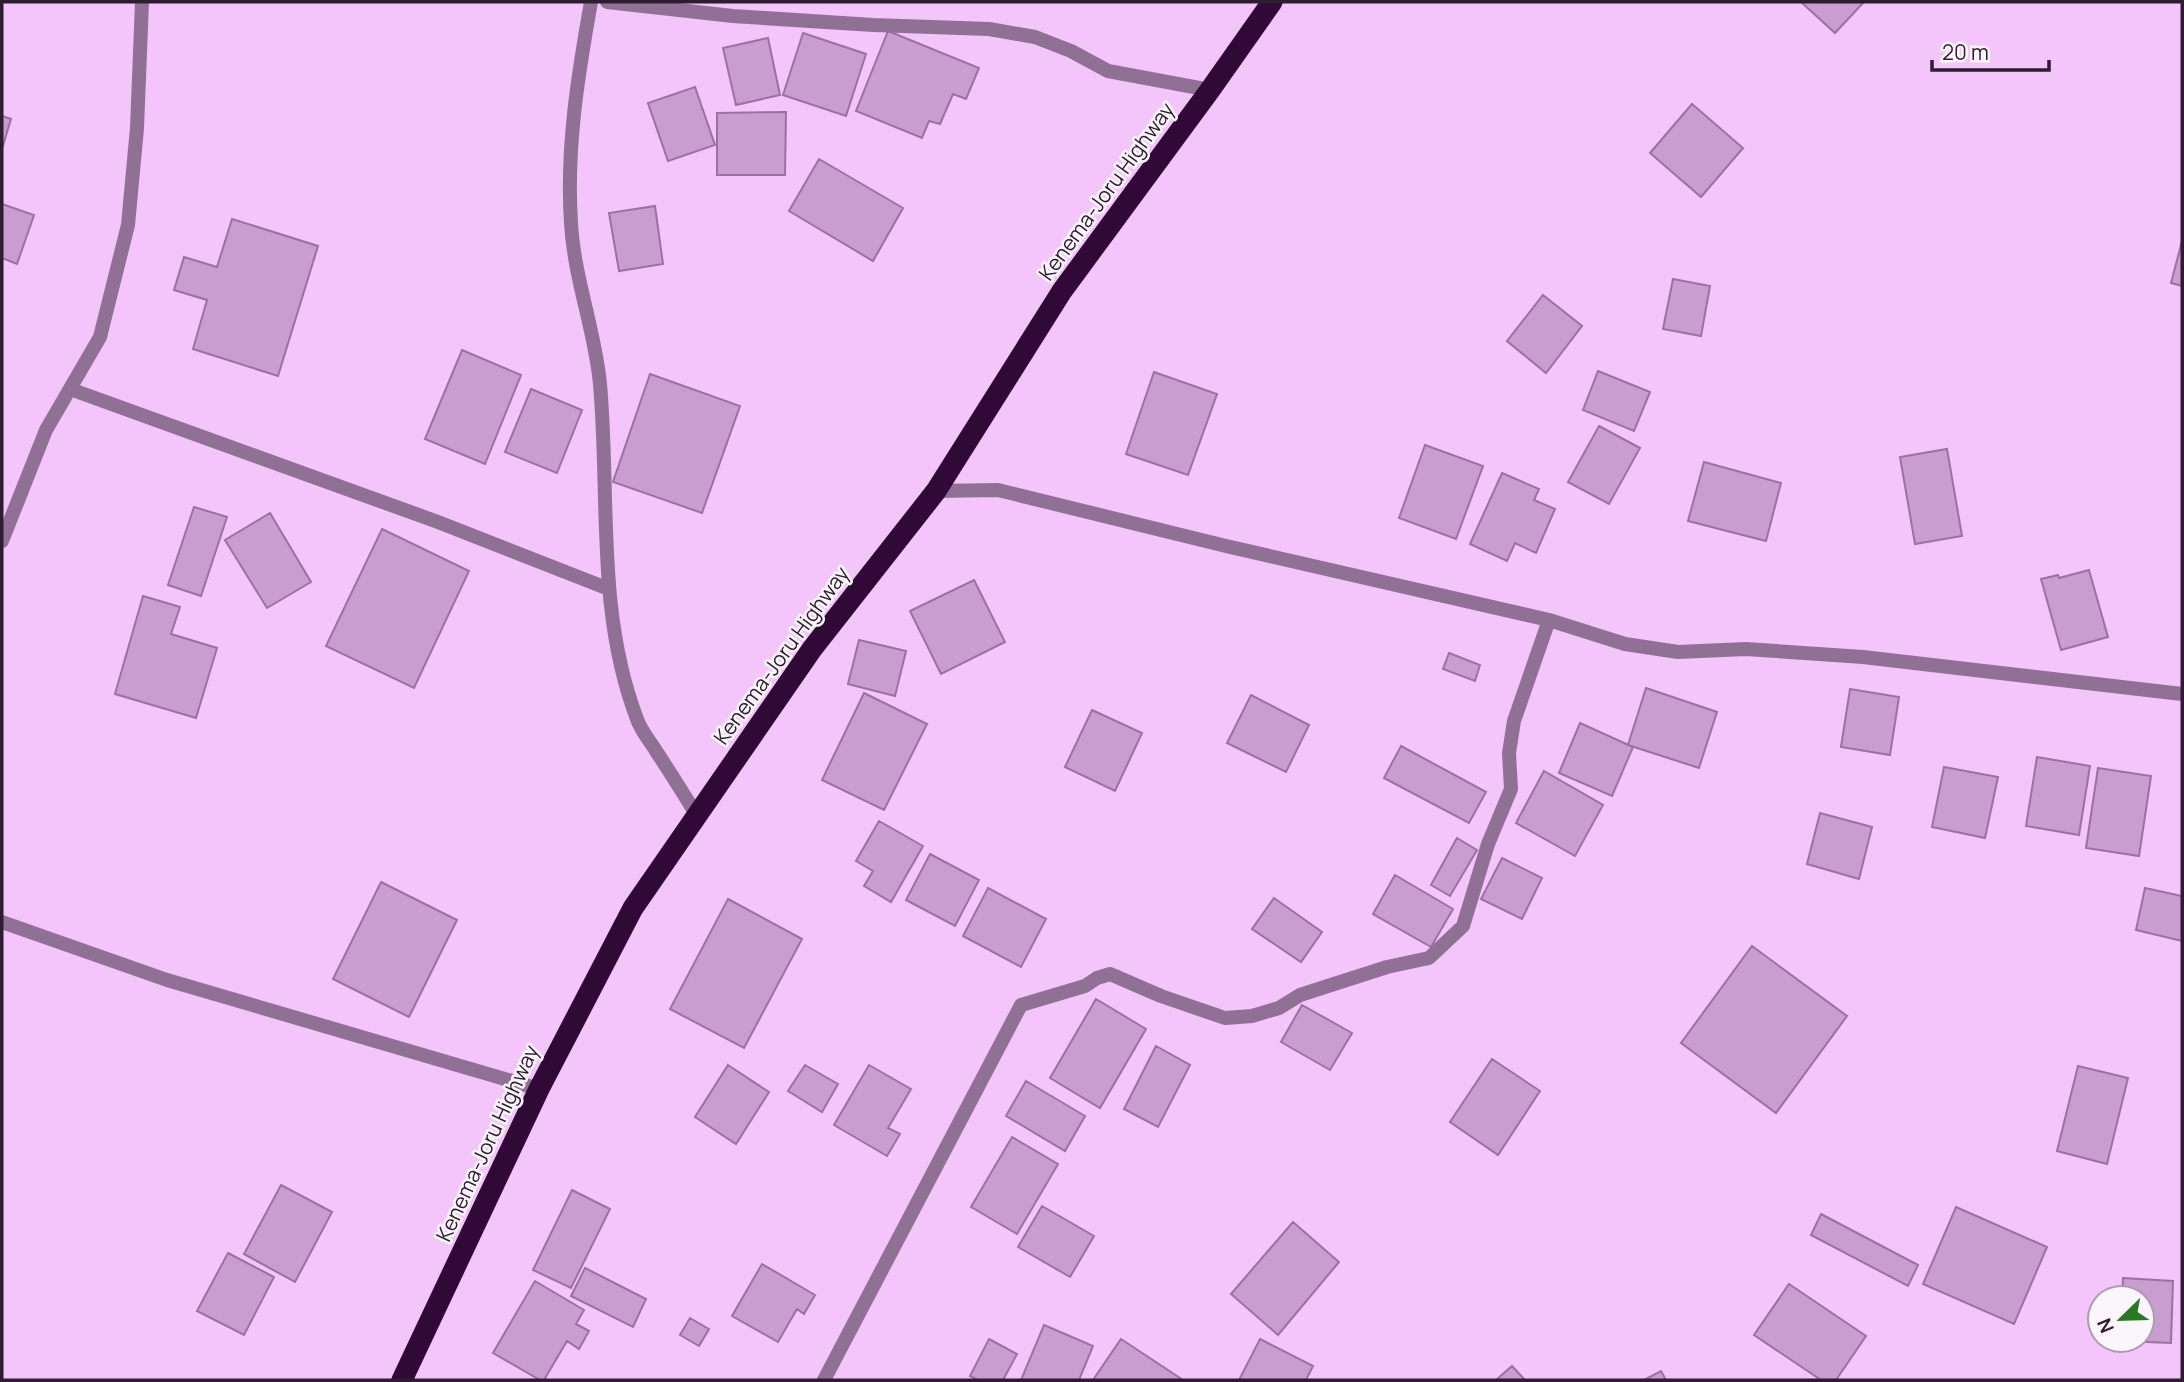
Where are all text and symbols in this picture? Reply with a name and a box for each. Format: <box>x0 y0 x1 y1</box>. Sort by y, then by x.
scale bar <box>1932 28 2049 72</box>
text: 20 m <box>1942 38 1989 66</box>
street label: Kenema-Joru Highway <box>1032 96 1180 286</box>
street label: Kenema-Joru Highway <box>707 560 855 750</box>
street label: Kenema-Joru Highway <box>429 1040 545 1246</box>
north arrow <box>2086 1284 2156 1354</box>
text: N <box>2091 1314 2120 1337</box>

